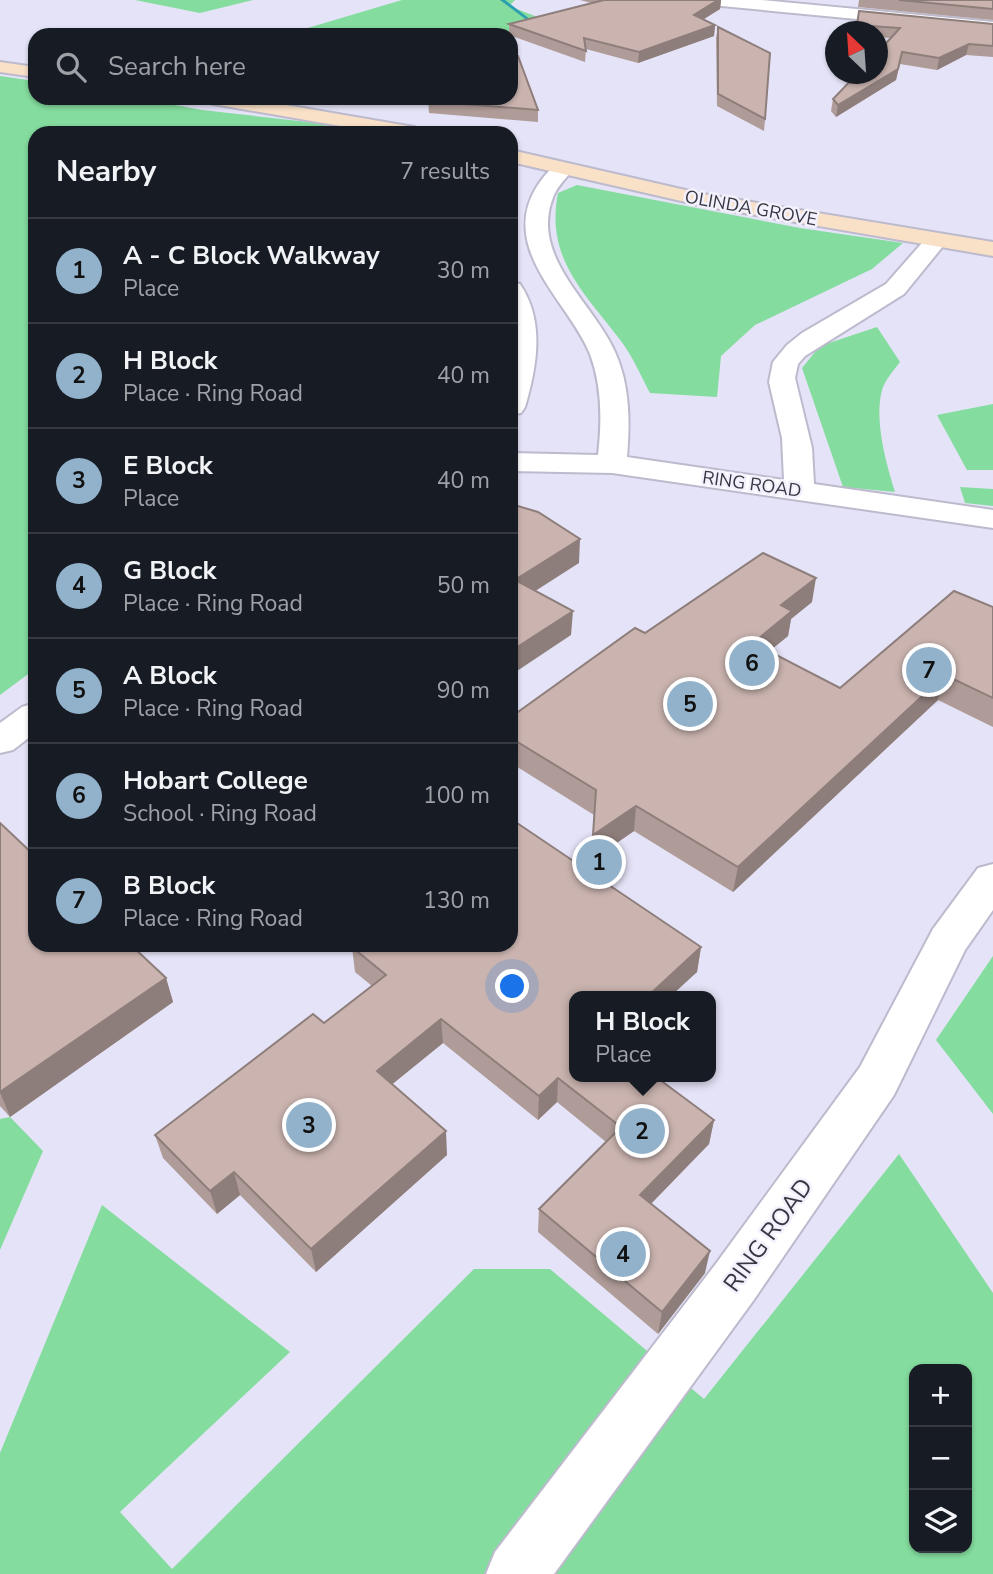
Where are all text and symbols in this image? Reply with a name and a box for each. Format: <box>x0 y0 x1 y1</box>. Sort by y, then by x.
north arrow <box>825 21 888 84</box>
search box <box>28 28 518 105</box>
icon: search <box>52 48 90 86</box>
text: Search here <box>108 49 246 84</box>
text: Nearby <box>56 151 156 192</box>
text: 7 results <box>400 156 490 187</box>
street label: OLINDA GROVE <box>683 185 819 231</box>
text: A - C Block Walkway <box>123 238 380 273</box>
text: 1 <box>72 255 86 286</box>
text: 30 m <box>437 255 490 286</box>
text: Place <box>123 273 179 304</box>
text: H Block <box>123 343 217 378</box>
text: 2 <box>72 360 86 391</box>
text: 40 m <box>437 360 490 391</box>
text: Place · Ring Road <box>123 378 303 409</box>
text: E Block <box>123 448 213 483</box>
text: 3 <box>72 465 86 496</box>
text: 40 m <box>437 465 490 496</box>
street label: RING ROAD <box>701 465 803 503</box>
text: Place <box>123 483 179 514</box>
text: G Block <box>123 553 216 588</box>
text: 4 <box>72 570 86 601</box>
text: 50 m <box>437 570 490 601</box>
text: Place · Ring Road <box>123 588 303 619</box>
pin: 6 <box>729 637 775 689</box>
pin: 7 <box>906 644 952 696</box>
text: A Block <box>123 658 217 693</box>
text: 5 <box>72 675 86 706</box>
text: 90 m <box>437 675 490 706</box>
pin: 5 <box>667 678 713 730</box>
text: Place · Ring Road <box>123 693 303 724</box>
text: Hobart College <box>123 763 308 798</box>
text: 6 <box>72 780 86 811</box>
text: 100 m <box>423 780 490 811</box>
text: School · Ring Road <box>123 798 317 829</box>
pin: 1 <box>576 836 622 888</box>
text: B Block <box>123 868 215 903</box>
text: 7 <box>72 885 86 916</box>
text: 130 m <box>423 885 490 916</box>
text: Place · Ring Road <box>123 903 303 934</box>
your location <box>495 969 529 1003</box>
popup <box>569 991 716 1082</box>
text: H Block <box>595 1004 690 1039</box>
text: Place <box>595 1039 652 1070</box>
pin: 3 <box>286 1099 332 1151</box>
pin: 2 <box>619 1105 665 1157</box>
street label: RING ROAD <box>716 1172 820 1298</box>
pin: 4 <box>600 1228 646 1280</box>
map controls <box>909 1364 972 1553</box>
button: + <box>909 1364 972 1427</box>
button: − <box>909 1427 972 1490</box>
button: layers <box>909 1490 972 1553</box>

